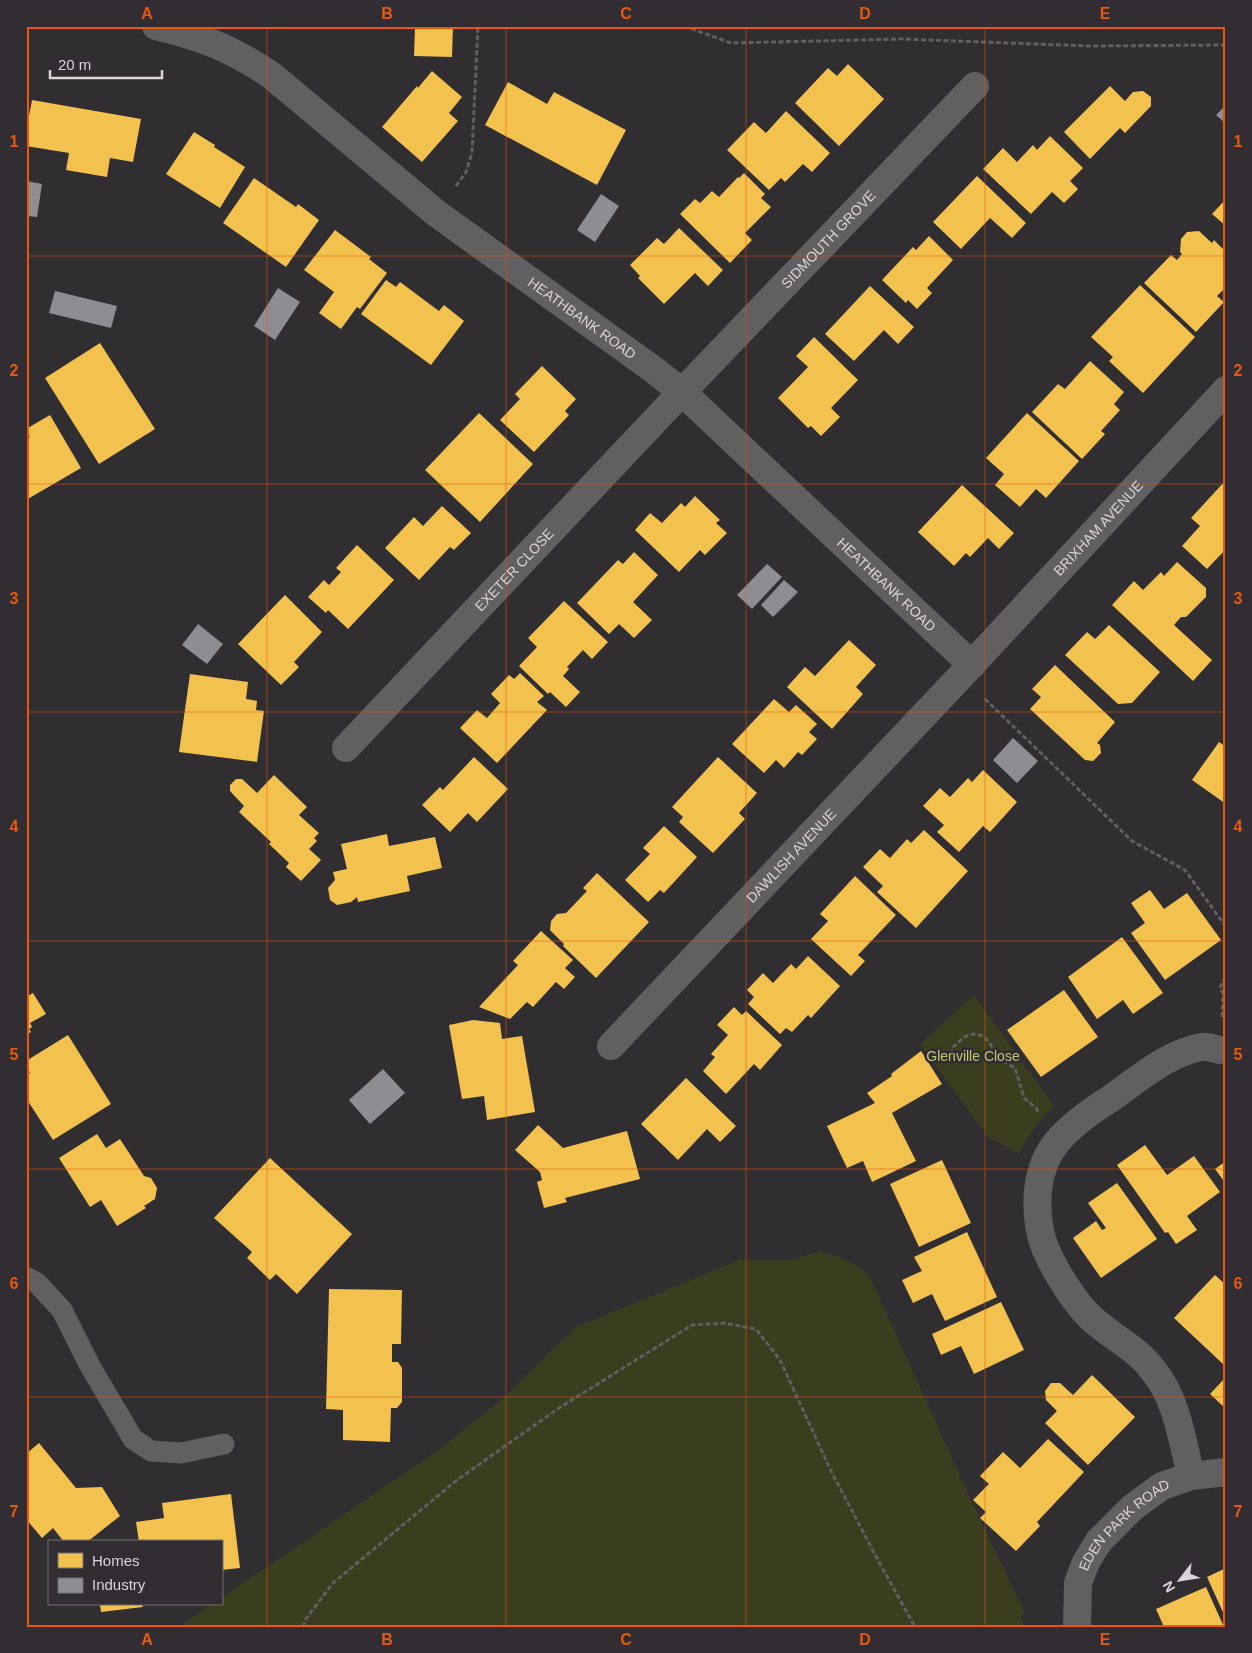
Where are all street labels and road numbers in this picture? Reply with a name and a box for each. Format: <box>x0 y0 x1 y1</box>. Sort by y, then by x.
street label: SIDMOUTH GROVE <box>778 187 879 291</box>
street label: HEATHBANK ROAD <box>525 274 639 362</box>
street label: BRIXHAM AVENUE <box>1050 477 1146 579</box>
street label: EXETER CLOSE <box>471 525 557 614</box>
street label: HEATHBANK ROAD <box>834 534 939 635</box>
street label: DAWLISH AVENUE <box>743 805 839 906</box>
street label: EDEN PARK ROAD <box>1075 1476 1171 1573</box>

